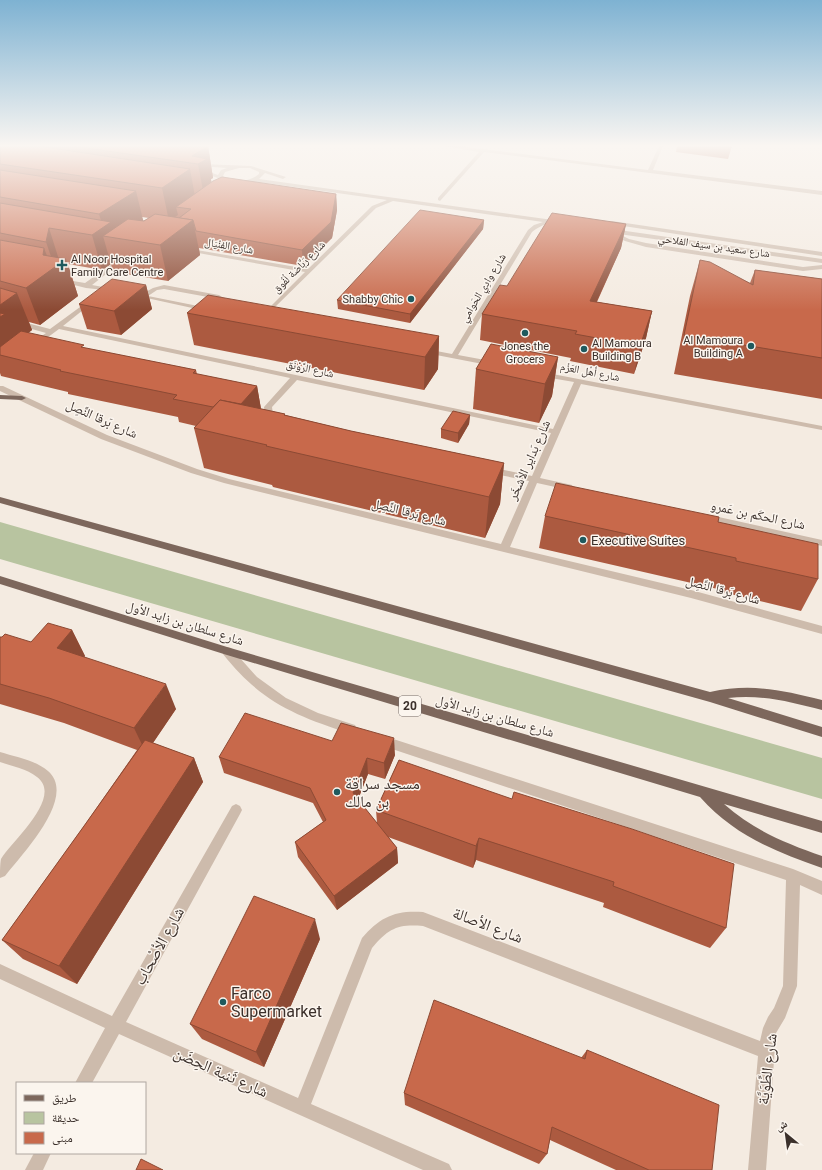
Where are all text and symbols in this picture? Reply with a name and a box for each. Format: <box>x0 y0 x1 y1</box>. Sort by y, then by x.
street label: شارع سعيد بن سيف الفلاحي <box>657 232 771 262</box>
street label: شارع الفِنْيَال <box>204 235 254 257</box>
street label: شارع رَبَّاضة لُفُوق <box>270 238 328 296</box>
street label: شارع وادِي الحَوامي <box>457 251 510 326</box>
place label: Al Noor Hospital Family Care Centre <box>71 253 163 279</box>
marker: Al Noor Hospital Family Care Centre <box>56 259 68 271</box>
place label: Shabby Chic <box>343 293 403 306</box>
marker: Shabby Chic <box>406 294 416 304</box>
marker: Jones the Grocers <box>520 328 530 338</box>
place label: Al Mamoura Building A <box>683 334 744 360</box>
place label: Al Mamoura Building B <box>592 337 652 363</box>
place label: Jones the Grocers <box>501 340 549 366</box>
marker: Al Mamoura Building A <box>746 341 756 351</box>
marker: Al Mamoura Building B <box>579 344 589 354</box>
street label: شارع الرَّوْنَق <box>285 358 335 380</box>
street label: شارع أهْل العَزْم <box>559 359 621 384</box>
street label: شارع بَرقا النِّصِل <box>63 397 140 443</box>
street label: شارع بَداير الأشخَر <box>504 418 555 504</box>
street label: شارع بَرقا النِّصِل <box>370 496 448 530</box>
street label: شارع الحكَم بن عَمرو <box>709 498 807 534</box>
place label: Executive Suites <box>591 533 686 548</box>
marker: Executive Suites <box>578 535 588 545</box>
street label: شارع بَرقا النِّصِل <box>684 573 762 609</box>
street label: شارع سلطان بن زايد الأول <box>124 598 246 650</box>
street label: شارع سلطان بن زايد الأول <box>434 692 556 742</box>
road number: 20 <box>399 696 421 716</box>
place label: مسجد سراقة بن مالك <box>345 774 420 812</box>
marker: مسجد سراقة بن مالك <box>332 787 342 797</box>
street label: شارع الأصالة <box>450 903 526 948</box>
street label: شارع الأصْحاب <box>130 904 189 989</box>
place label: Farco Supermarket <box>231 984 322 1021</box>
marker: Farco Supermarket <box>218 997 228 1007</box>
street label: شارع الطِّوَيَّة <box>753 1032 782 1106</box>
street label: شارع ثَنية الحِضَن <box>171 1043 271 1102</box>
legend <box>16 1082 146 1154</box>
text: طريق <box>52 1091 77 1105</box>
text: حديقة <box>52 1111 80 1125</box>
north arrow <box>766 1114 806 1154</box>
text: ش <box>773 1117 790 1135</box>
text: مبنى <box>52 1131 73 1145</box>

